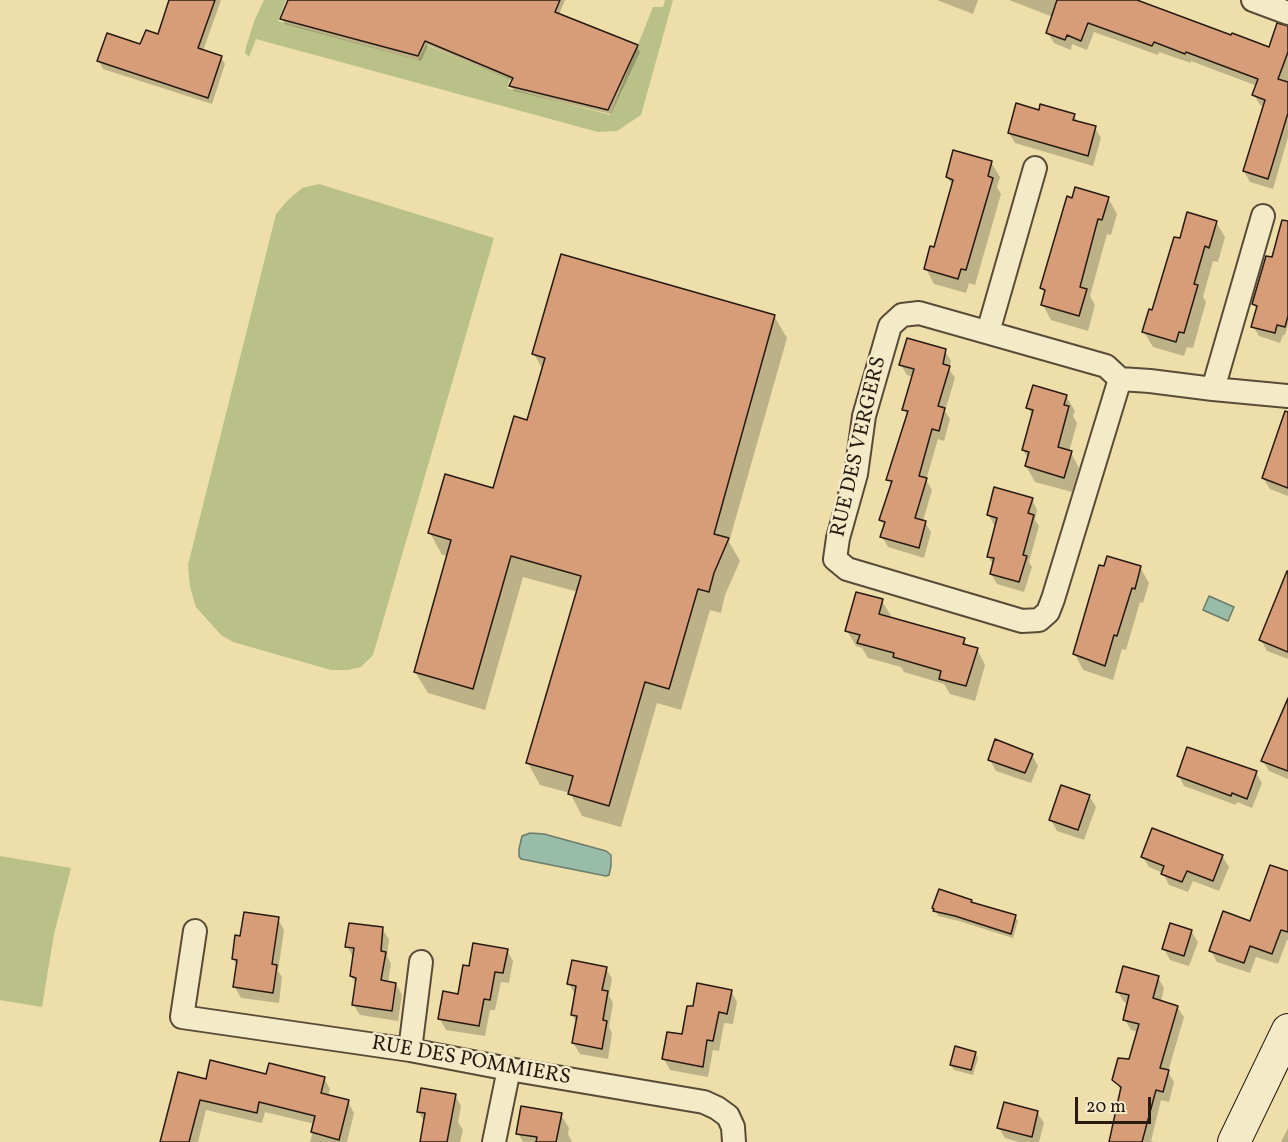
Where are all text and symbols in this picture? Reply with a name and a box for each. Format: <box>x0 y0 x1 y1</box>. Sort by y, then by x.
street label: RUE DES VERGERS <box>827 354 893 540</box>
street label: RUE DES POMMIERS <box>369 1032 573 1092</box>
scale bar <box>1078 1085 1154 1123</box>
text: 20 m <box>1086 1095 1126 1120</box>

